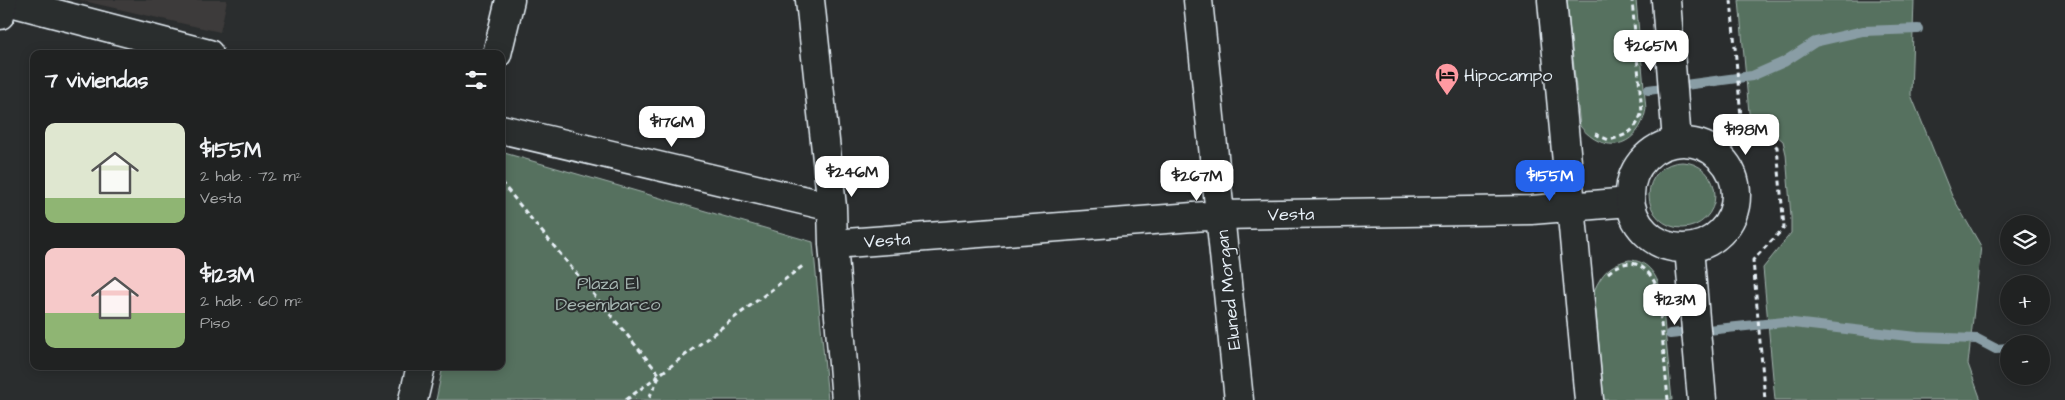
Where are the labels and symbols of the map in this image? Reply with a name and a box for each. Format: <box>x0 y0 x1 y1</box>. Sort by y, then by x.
pin: $265M <box>1616 30 1686 72</box>
hotel icon: Hipocampo <box>1434 62 1460 96</box>
place label: Hipocampo <box>1464 63 1552 88</box>
pin: $176M <box>637 106 707 148</box>
pin: $198M <box>1711 114 1781 156</box>
pin: $246M <box>817 156 887 198</box>
pin: $267M <box>1162 160 1232 202</box>
pin: $155M <box>1515 160 1585 202</box>
street label: Vesta <box>1268 202 1314 227</box>
street label: Vesta <box>863 226 911 255</box>
street label: Eluned Morgan <box>1210 229 1248 351</box>
park label: Plaza El Desembarco <box>556 271 660 317</box>
pin: $123M <box>1640 284 1710 326</box>

